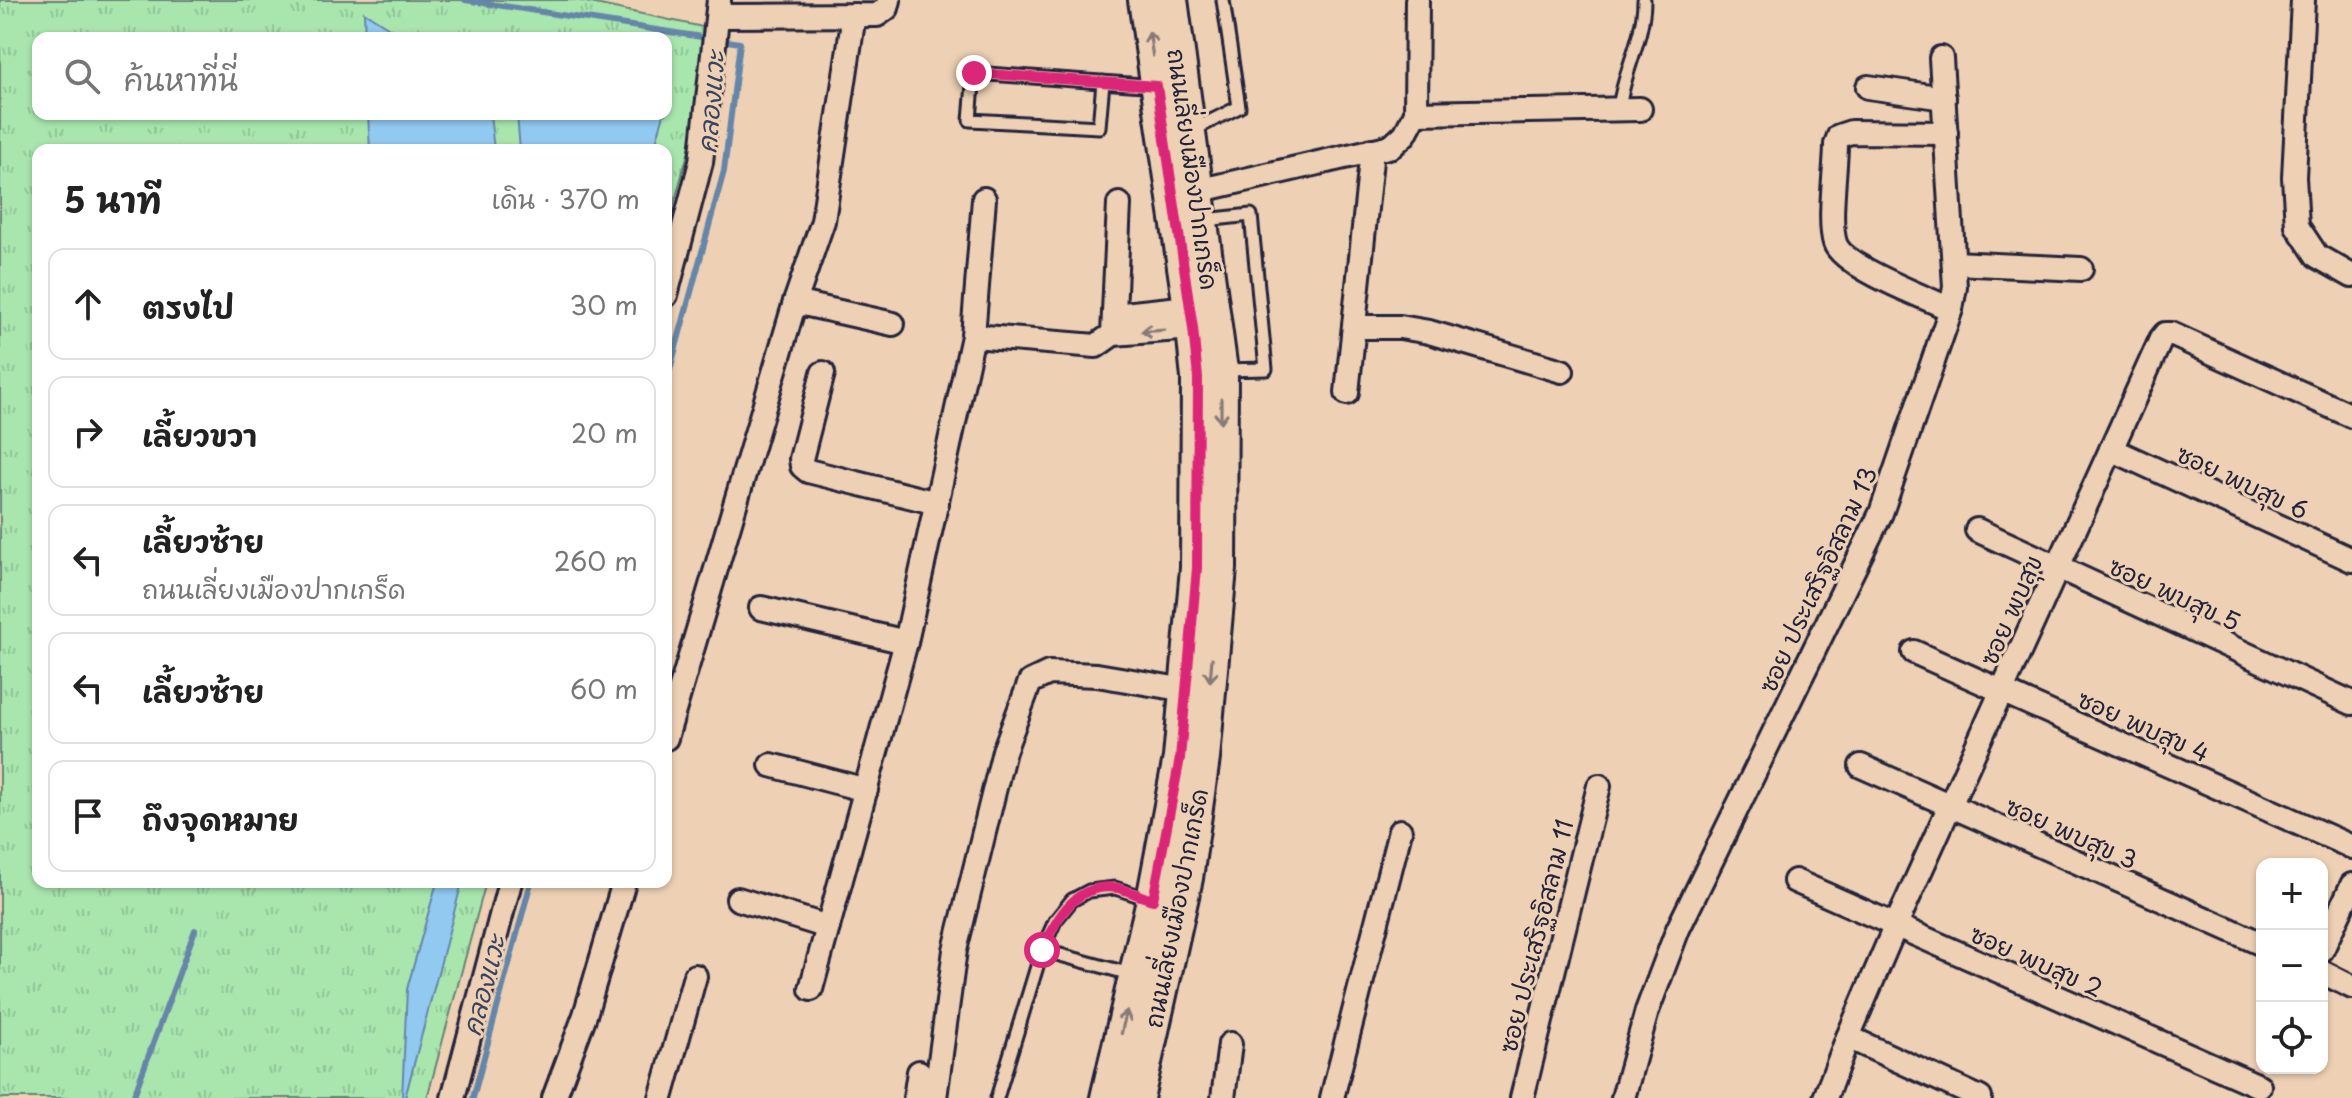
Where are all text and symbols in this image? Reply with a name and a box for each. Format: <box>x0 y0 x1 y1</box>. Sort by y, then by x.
search box <box>32 32 672 120</box>
one-way arrow <box>1143 32 1158 57</box>
street label: ถนนเลี่ยงเมืองปากเกร็ด <box>1159 46 1231 292</box>
water label: คลองแวะ <box>686 47 734 155</box>
icon: search <box>60 54 104 98</box>
route end <box>956 55 992 91</box>
text: ค้นหาที่นี่ <box>124 56 238 101</box>
text: 5 นาที <box>64 173 162 225</box>
text: เดิน · 370 m <box>492 179 640 218</box>
icon: ahead <box>66 282 110 326</box>
text: ตรงไป <box>142 284 234 329</box>
text: 30 m <box>570 285 638 324</box>
one-way arrow <box>1140 324 1167 339</box>
one-way arrow <box>1213 397 1229 424</box>
icon: right <box>66 410 110 454</box>
text: เลี้ยวขวา <box>142 412 257 457</box>
text: 20 m <box>571 413 638 452</box>
street label: ซอย พบสุข 6 <box>2170 435 2315 529</box>
street label: ซอย ประเสริฐอิสลาม 13 <box>1749 460 1885 698</box>
text: เลี้ยวซ้าย <box>142 518 264 563</box>
icon: left <box>66 538 110 582</box>
text: 260 m <box>554 541 638 580</box>
street label: ซอย พบสุข 5 <box>2103 547 2247 641</box>
street label: ซอย พบสุข <box>1970 549 2052 672</box>
text: ถนนเลี่ยงเมืองปากเกร็ด <box>142 569 406 608</box>
one-way arrow <box>1203 656 1218 683</box>
icon: left <box>66 666 110 710</box>
text: เลี้ยวซ้าย <box>142 668 264 713</box>
text: 60 m <box>570 669 638 708</box>
street label: ซอย พบสุข 4 <box>2071 680 2216 772</box>
street label: ถนนเลี่ยงเมืองปากเกร็ด <box>1132 785 1216 1031</box>
street label: ซอย พบสุข 3 <box>2000 787 2144 879</box>
icon: arrive <box>66 794 110 838</box>
text: ถึงจุดหมาย <box>142 796 299 841</box>
street label: ซอย ประเสริฐอิสลาม 11 <box>1489 816 1581 1056</box>
map controls <box>2256 858 2328 1074</box>
button: + <box>2256 858 2328 930</box>
street label: ซอย พบสุข 2 <box>1964 915 2109 1007</box>
water label: คลองแวะ <box>451 928 516 1040</box>
button: − <box>2256 930 2328 1002</box>
route start <box>1024 932 1060 968</box>
button: locate <box>2256 1002 2328 1074</box>
one-way arrow <box>1117 1010 1132 1035</box>

